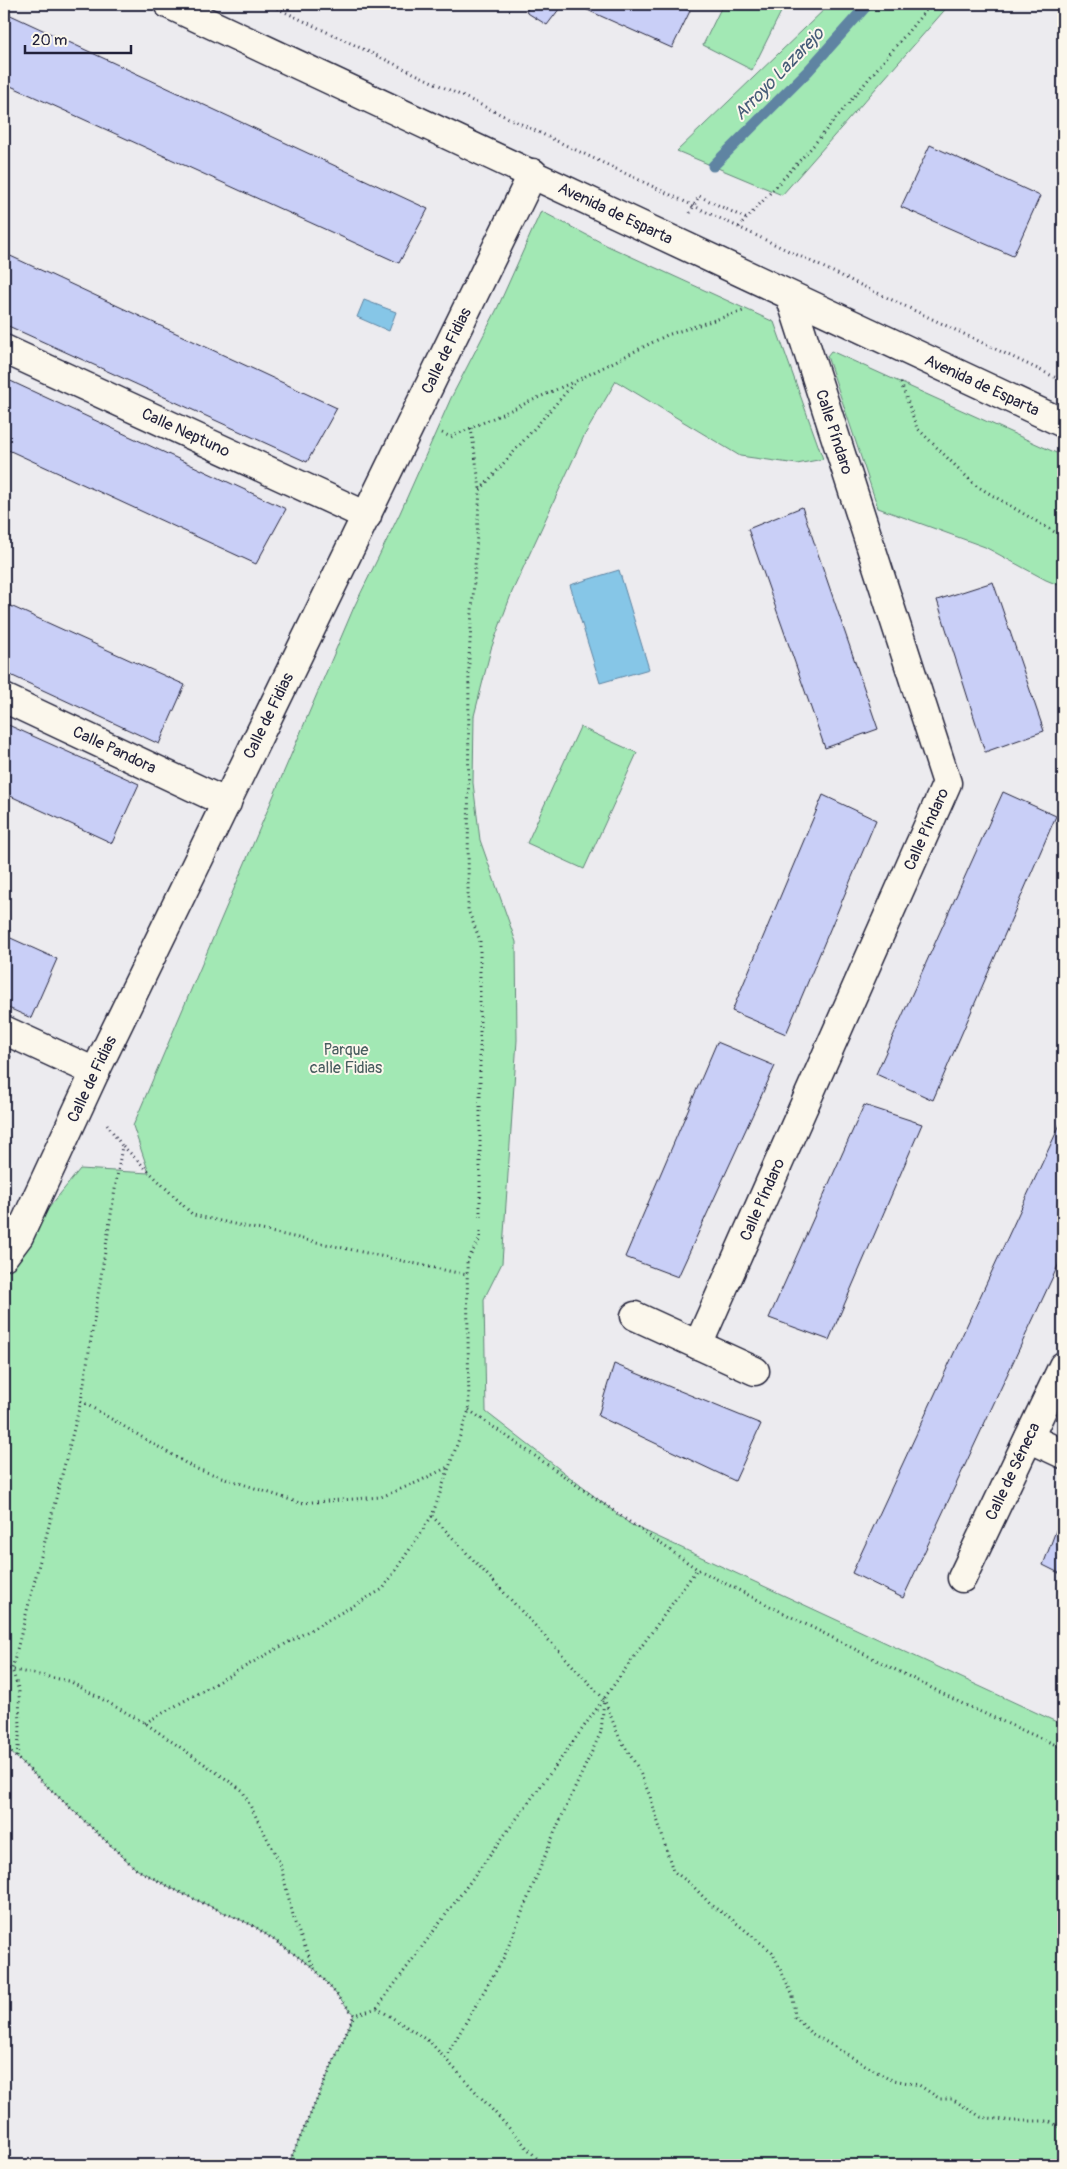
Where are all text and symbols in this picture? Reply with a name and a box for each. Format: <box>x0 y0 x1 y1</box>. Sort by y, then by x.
scale bar <box>25 22 131 54</box>
water label: Arroyo Lazarejo <box>729 22 830 125</box>
text: 20 m <box>32 31 67 50</box>
street label: Avenida de Esparta <box>555 178 676 249</box>
street label: Calle de Fidias <box>417 304 476 397</box>
street label: Avenida de Esparta <box>921 350 1043 421</box>
street label: Calle Píndaro <box>811 387 857 477</box>
street label: Calle Neptuno <box>138 404 233 462</box>
street label: Calle de Fidias <box>239 669 298 762</box>
street label: Calle Pandora <box>69 722 159 778</box>
street label: Calle Píndaro <box>899 785 954 874</box>
street label: Calle de Fidias <box>63 1033 121 1126</box>
park label: Parque calle Fidias <box>310 1040 382 1078</box>
street label: Calle Píndaro <box>735 1155 790 1244</box>
street label: Calle de Séneca <box>981 1419 1045 1524</box>

